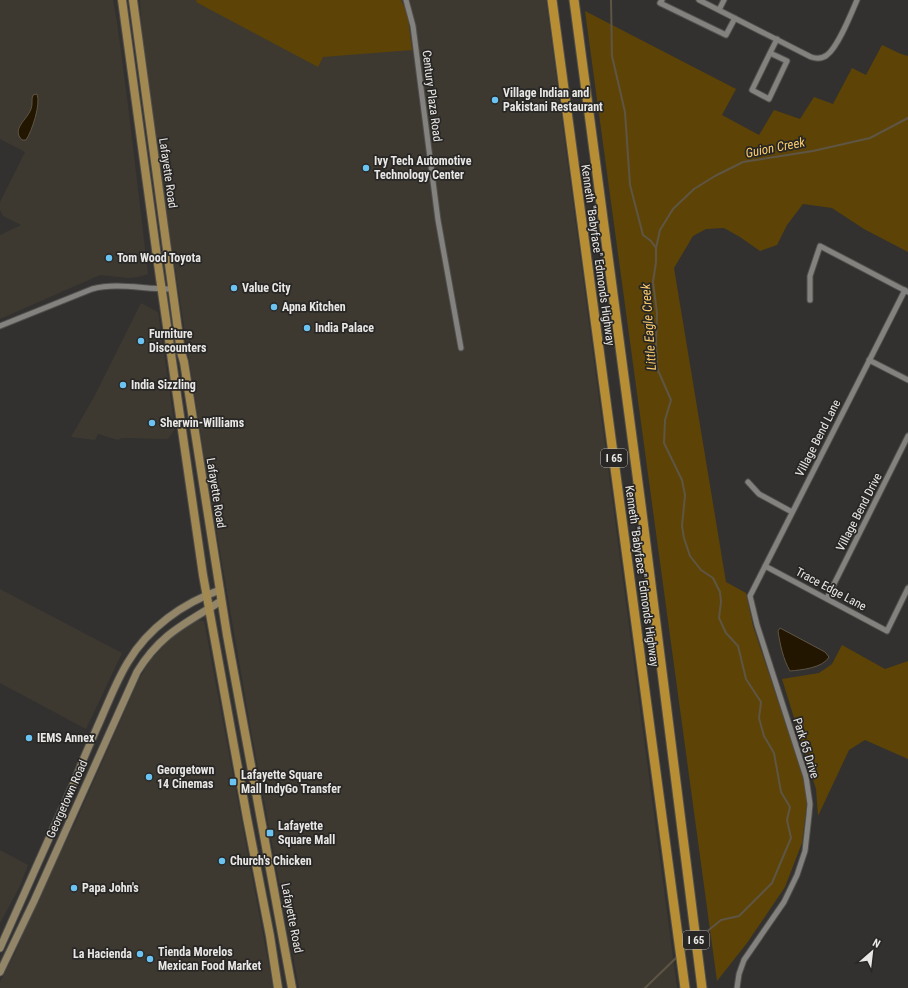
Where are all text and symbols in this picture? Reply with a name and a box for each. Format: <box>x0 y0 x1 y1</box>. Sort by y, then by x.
street label: Century Plaza Road <box>419 49 445 143</box>
place label: Village Indian and Pakistani Restaurant <box>503 86 603 114</box>
marker: Village Indian and Pakistani Restaurant <box>490 95 500 105</box>
water label: Guion Creek <box>744 134 806 161</box>
street label: Lafayette Road <box>156 137 180 209</box>
place label: Ivy Tech Automotive Technology Center <box>374 154 472 182</box>
marker: Ivy Tech Automotive Technology Center <box>361 163 371 173</box>
street label: Kenneth "Babyface" Edmonds Highway <box>578 163 618 347</box>
place label: Tom Wood Toyota <box>117 251 201 265</box>
marker: Tom Wood Toyota <box>104 253 114 263</box>
place label: Value City <box>242 281 291 295</box>
marker: Value City <box>229 283 239 293</box>
water label: Little Eagle Creek <box>638 283 659 371</box>
place label: Apna Kitchen <box>282 300 346 314</box>
marker: Apna Kitchen <box>269 302 279 312</box>
place label: India Palace <box>315 321 374 335</box>
marker: India Palace <box>302 323 312 333</box>
place label: Furniture Discounters <box>149 327 207 355</box>
marker: Furniture Discounters <box>136 336 146 346</box>
place label: India Sizzling <box>131 378 196 392</box>
marker: India Sizzling <box>118 380 128 390</box>
street label: Village Bend Lane <box>793 397 844 479</box>
place label: Sherwin-Williams <box>160 416 245 430</box>
marker: Sherwin-Williams <box>147 418 157 428</box>
road number: I 65 <box>601 449 627 467</box>
street label: Lafayette Road <box>204 457 228 529</box>
street label: Village Bend Drive <box>833 470 885 553</box>
street label: Kenneth "Babyface" Edmonds Highway <box>622 484 662 668</box>
street label: Trace Edge Lane <box>793 565 869 614</box>
street label: Park 65 Drive <box>790 716 822 780</box>
place label: IEMS Annex <box>37 731 95 745</box>
marker: IEMS Annex <box>24 733 34 743</box>
street label: Georgetown Road <box>44 758 90 840</box>
place label: Georgetown 14 Cinemas <box>157 763 214 791</box>
place label: Lafayette Square Mall IndyGo Transfer <box>241 768 341 796</box>
marker: Georgetown 14 Cinemas <box>144 772 154 782</box>
marker: Lafayette Square Mall IndyGo Transfer <box>228 777 238 787</box>
place label: Lafayette Square Mall <box>278 819 335 847</box>
marker: Lafayette Square Mall <box>265 828 275 838</box>
place label: Church's Chicken <box>230 854 312 868</box>
marker: Church's Chicken <box>217 856 227 866</box>
place label: Papa John's <box>82 881 139 895</box>
street label: Lafayette Road <box>278 882 306 954</box>
marker: Papa John's <box>69 883 79 893</box>
road number: I 65 <box>683 931 709 949</box>
north arrow <box>852 932 892 972</box>
text: N <box>870 936 883 951</box>
place label: Tienda Morelos Mexican Food Market <box>158 945 261 973</box>
place label: La Hacienda <box>73 947 132 961</box>
marker: La Hacienda <box>135 949 145 959</box>
marker: Tienda Morelos Mexican Food Market <box>145 954 155 964</box>

